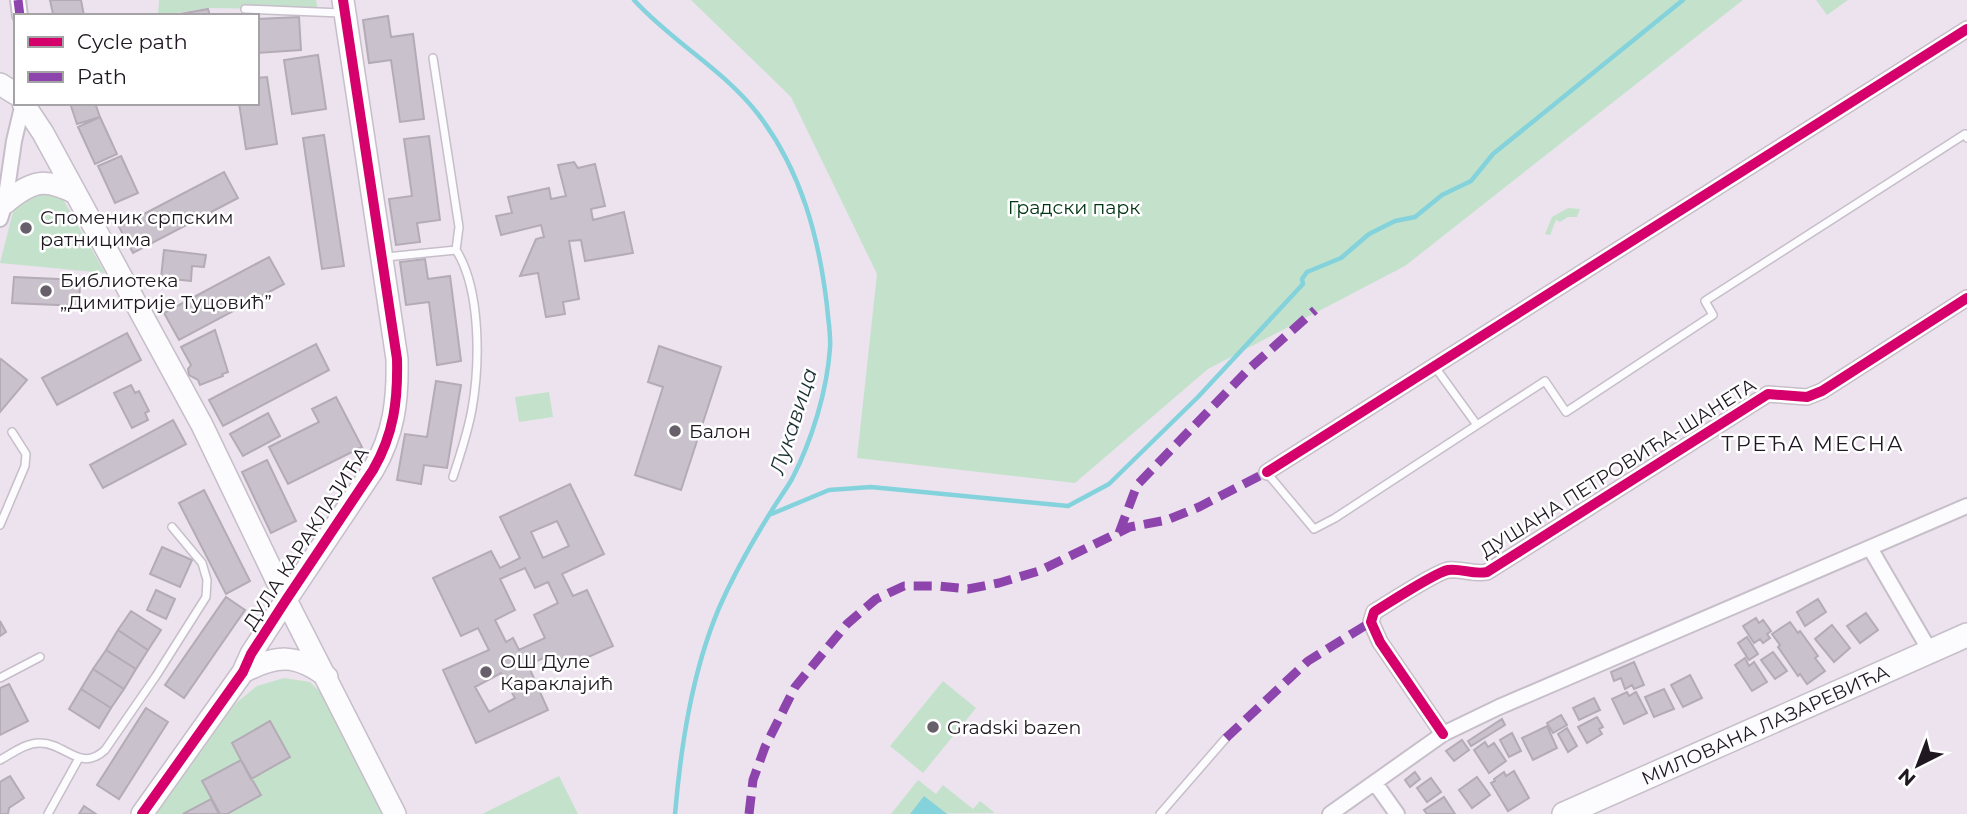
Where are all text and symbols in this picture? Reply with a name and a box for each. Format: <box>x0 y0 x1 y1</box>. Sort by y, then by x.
legend <box>14 14 259 105</box>
text: Cycle path <box>77 29 188 54</box>
text: Path <box>77 64 127 89</box>
park label: Градски парк <box>1008 196 1140 219</box>
place label: Споменик српским ратницима <box>40 206 234 251</box>
marker: Споменик српским ратницима <box>18 220 34 236</box>
place label: Библиотека „Димитрије Туцовић” <box>60 269 272 314</box>
marker: Библиотека „Димитрије Туцовић” <box>38 283 54 299</box>
water label: Лукавица <box>764 365 822 478</box>
street label: ДУШАНА ПЕТРОВИЋА-ШАНЕТА <box>1476 373 1760 563</box>
place label: Балон <box>689 420 751 443</box>
marker: Балон <box>667 423 683 439</box>
district label: ТРЕЋА МЕСНА <box>1721 431 1905 456</box>
street label: ДУЛА КАРАКЛАЈИЋА <box>238 442 374 634</box>
place label: ОШ Дуле Караклајић <box>500 650 613 695</box>
street label: МИЛОВАНА ЛАЗАРЕВИЋА <box>1638 660 1892 790</box>
marker: ОШ Дуле Караклајић <box>478 664 494 680</box>
place label: Gradski bazen <box>947 716 1081 739</box>
marker: Gradski bazen <box>925 719 941 735</box>
north arrow <box>1883 730 1953 800</box>
text: N <box>1894 764 1920 791</box>

